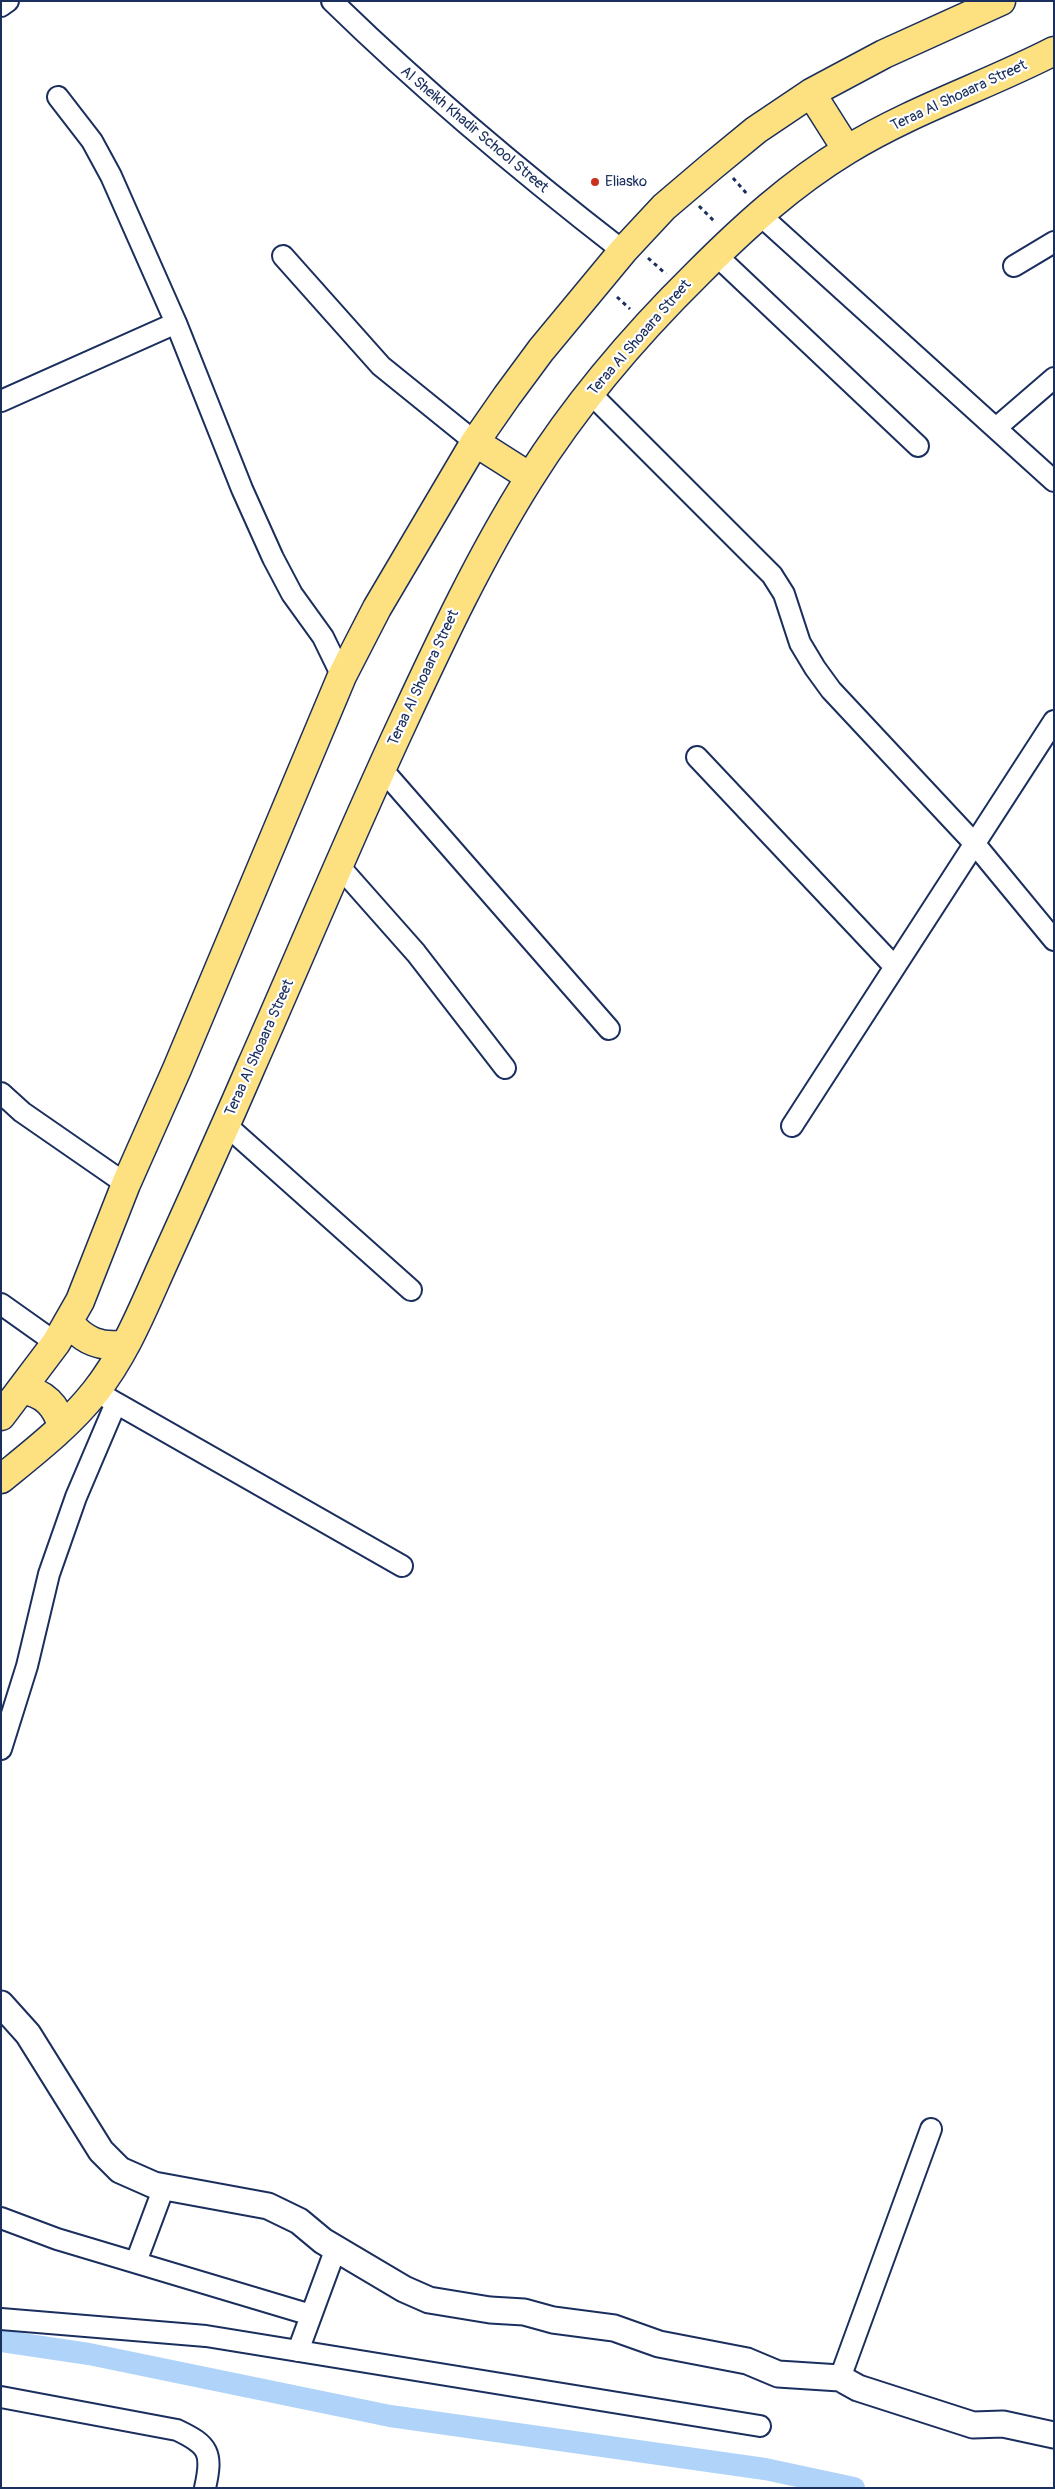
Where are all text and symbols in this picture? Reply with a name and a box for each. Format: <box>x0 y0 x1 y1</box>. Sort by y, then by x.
street label: Teraa Al Shoaara Street <box>888 57 1030 135</box>
street label: Al Sheikh Khadir School Street <box>396 63 552 197</box>
place label: Eliasko <box>605 173 647 191</box>
marker: Eliasko <box>589 176 601 188</box>
street label: Teraa Al Shoaara Street <box>585 276 695 400</box>
street label: Teraa Al Shoaara Street <box>385 607 463 749</box>
street label: Teraa Al Shoaara Street <box>222 977 298 1119</box>

